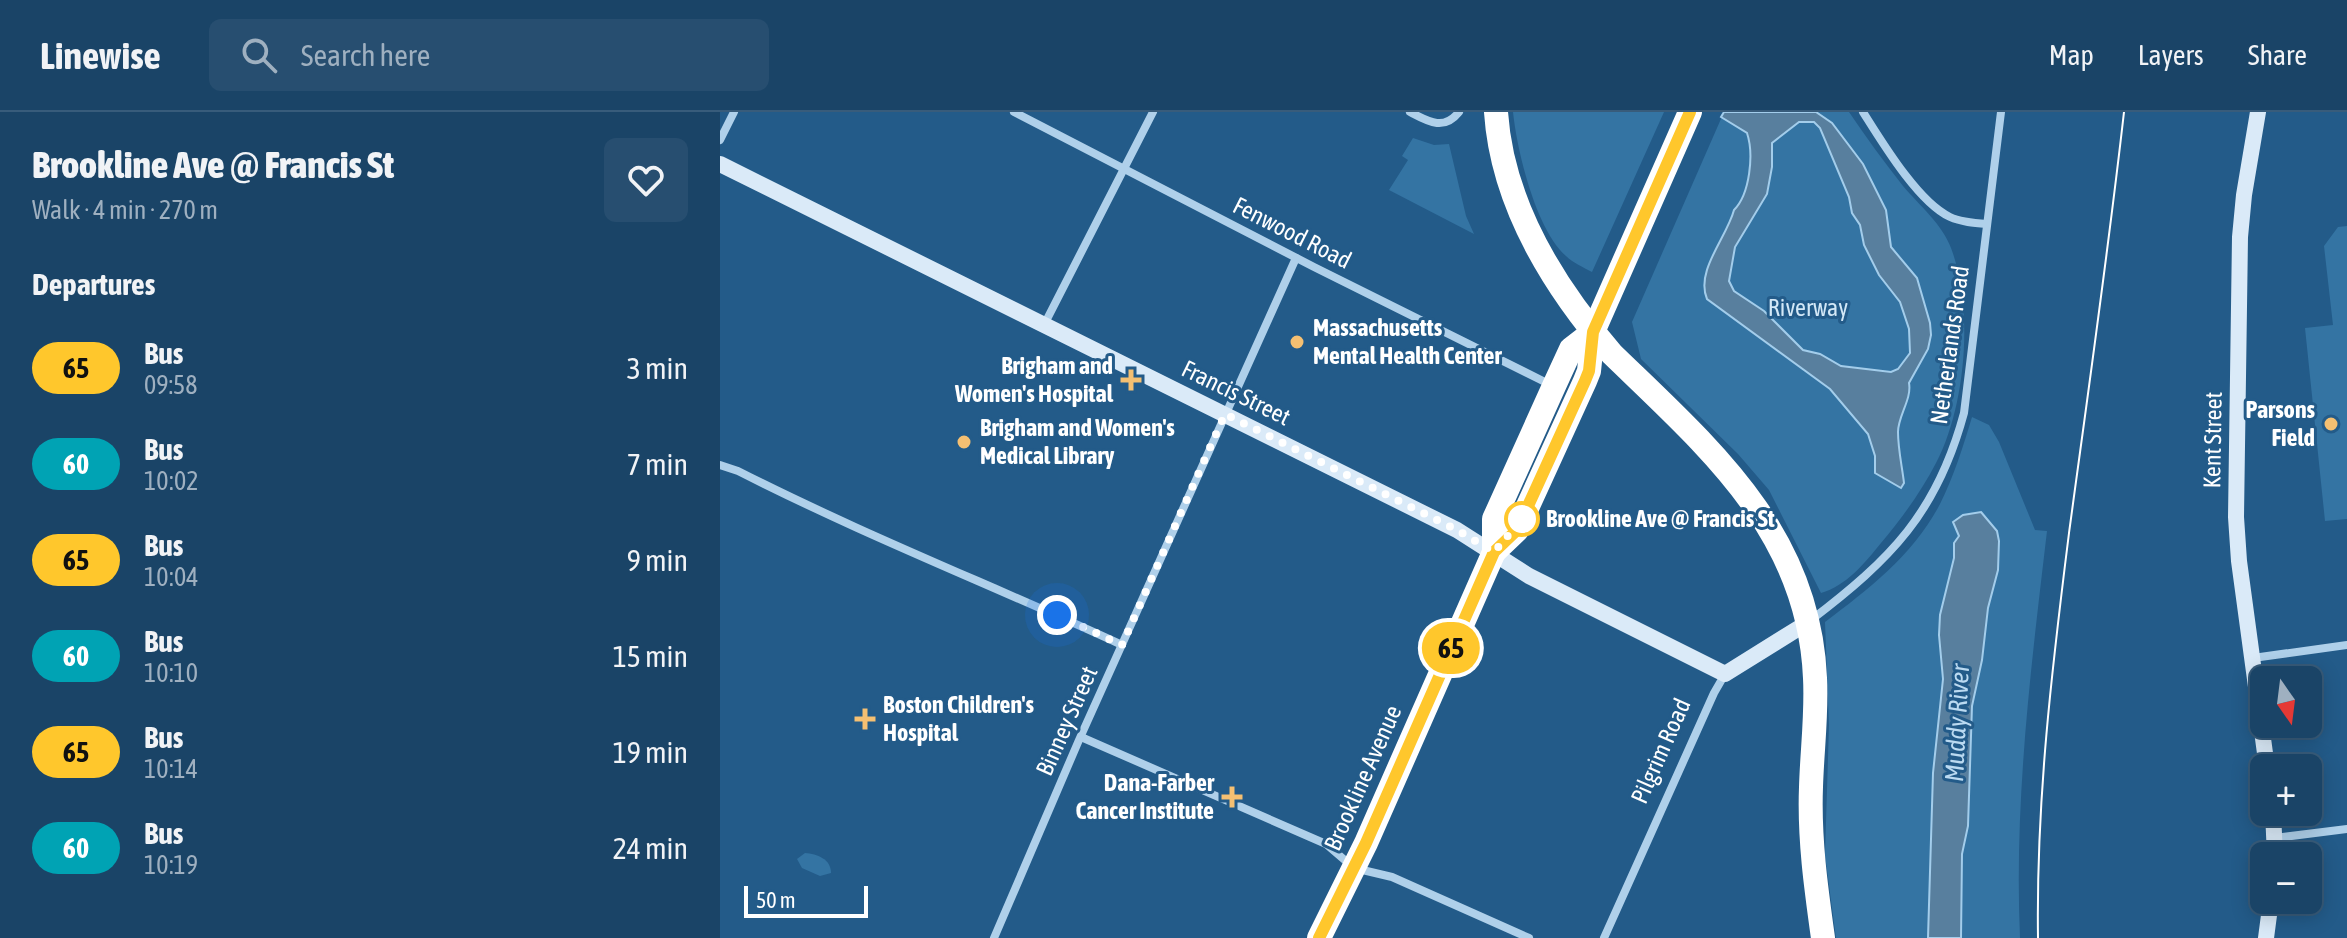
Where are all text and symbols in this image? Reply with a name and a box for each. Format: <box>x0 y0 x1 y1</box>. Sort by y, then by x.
search box <box>209 19 769 91</box>
icon: search <box>237 33 281 77</box>
text: Linewise <box>40 34 161 77</box>
text: Search here <box>301 38 430 72</box>
text: Map <box>2049 39 2094 71</box>
text: Layers <box>2138 39 2204 71</box>
text: Share <box>2248 39 2307 71</box>
button: heart <box>604 138 688 222</box>
text: Brookline Ave @ Francis St <box>32 143 394 186</box>
street label: Fenwood Road <box>1229 191 1356 274</box>
text: Walk · 4 min · 270 m <box>32 195 218 225</box>
street label: Netherlands Road <box>1925 264 1974 426</box>
text: Departures <box>32 267 155 301</box>
park label: Riverway <box>1768 294 1848 321</box>
place label: Massachusetts Mental Health Center <box>1313 314 1502 369</box>
marker: Massachusetts Mental Health Center <box>1288 333 1306 351</box>
text: Bus <box>144 336 183 370</box>
text: 3 min <box>627 351 688 385</box>
text: 65 <box>63 352 89 384</box>
place label: Brigham and Women's Hospital <box>954 352 1114 407</box>
street label: Francis Street <box>1178 355 1295 430</box>
marker: Brigham and Women's Hospital <box>1120 369 1142 391</box>
text: 09:58 <box>144 370 198 400</box>
street label: Kent Street <box>2198 391 2227 489</box>
place label: Parsons Field <box>2246 396 2316 451</box>
place label: Brigham and Women's Medical Library <box>980 414 1175 469</box>
marker: Parsons Field <box>2322 415 2340 433</box>
text: Bus <box>144 432 183 466</box>
marker: Brigham and Women's Medical Library <box>955 433 973 451</box>
text: 7 min <box>627 447 688 481</box>
text: 60 <box>63 448 89 480</box>
text: 10:02 <box>144 466 199 496</box>
marker: Brookline Ave @ Francis St <box>1505 502 1539 536</box>
place label: Brookline Ave @ Francis St <box>1546 505 1775 532</box>
text: Bus <box>144 528 183 562</box>
text: 9 min <box>627 543 688 577</box>
text: 65 <box>63 544 89 576</box>
text: 10:04 <box>144 562 199 592</box>
your location <box>1037 595 1077 635</box>
line badge: 65 <box>1415 622 1487 674</box>
text: Bus <box>144 624 183 658</box>
text: 65 <box>1438 632 1464 664</box>
text: 15 min <box>613 639 688 673</box>
text: 60 <box>63 640 89 672</box>
text: 10:10 <box>144 658 198 688</box>
street label: Binney Street <box>1030 662 1103 780</box>
water label: Muddy River <box>1939 662 1975 783</box>
north arrow <box>2250 666 2322 738</box>
map controls <box>2250 666 2322 914</box>
place label: Boston Children's Hospital <box>883 691 1035 746</box>
street label: Pilgrim Road <box>1625 694 1696 807</box>
street label: Brookline Avenue <box>1319 701 1407 854</box>
marker: Boston Children's Hospital <box>854 708 876 730</box>
text: Bus <box>144 720 183 754</box>
text: 19 min <box>613 735 688 769</box>
text: 65 <box>63 736 89 768</box>
text: 10:14 <box>144 754 198 784</box>
button: + <box>2250 754 2322 826</box>
place label: Dana-Farber Cancer Institute <box>1076 769 1215 824</box>
marker: Dana-Farber Cancer Institute <box>1221 786 1243 808</box>
text: Bus <box>144 816 183 850</box>
text: 24 min <box>613 831 688 865</box>
text: 60 <box>63 832 89 864</box>
button: − <box>2250 842 2322 914</box>
text: 10:19 <box>144 850 198 880</box>
scale bar <box>744 882 868 918</box>
text: 50 m <box>756 887 796 913</box>

